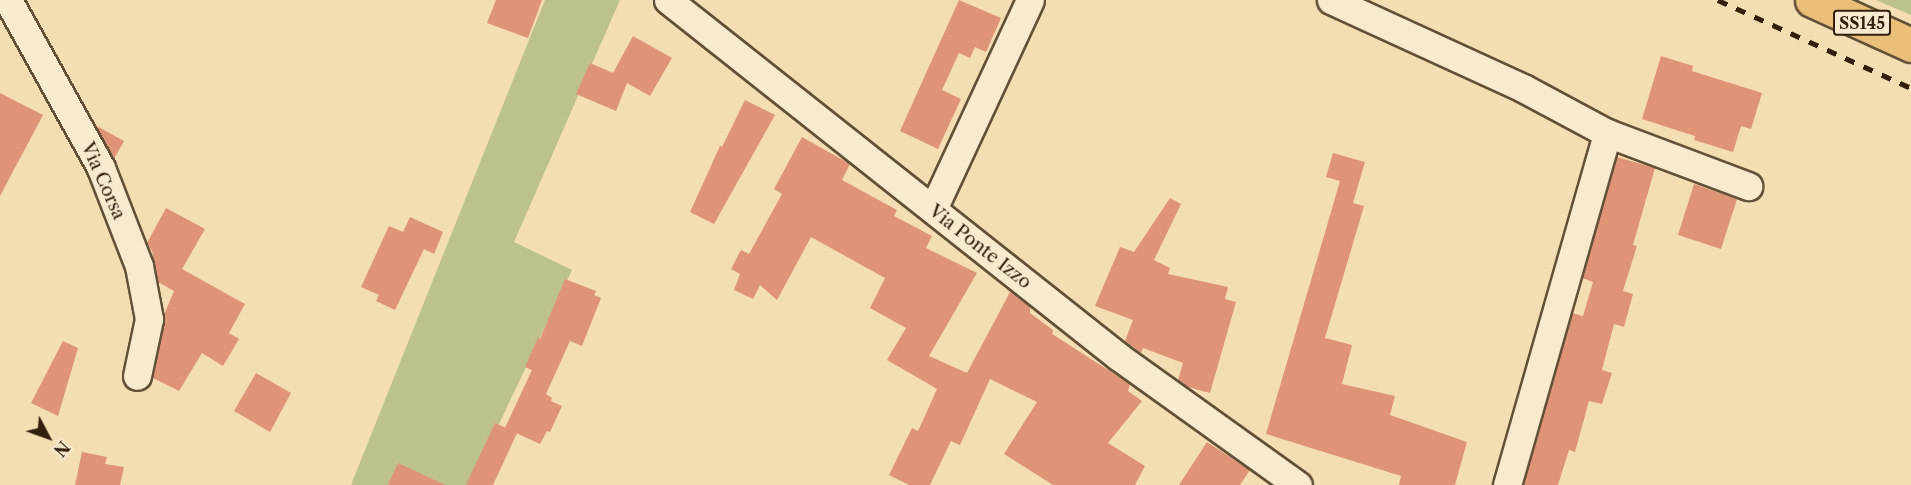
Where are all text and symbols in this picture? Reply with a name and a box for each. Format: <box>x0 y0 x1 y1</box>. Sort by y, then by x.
road number: SS145 <box>1832 10 1892 36</box>
street label: Via Corsa <box>76 139 130 223</box>
street label: Via Ponte Izzo <box>924 200 1036 294</box>
north arrow <box>18 407 78 467</box>
text: N <box>49 437 74 461</box>

